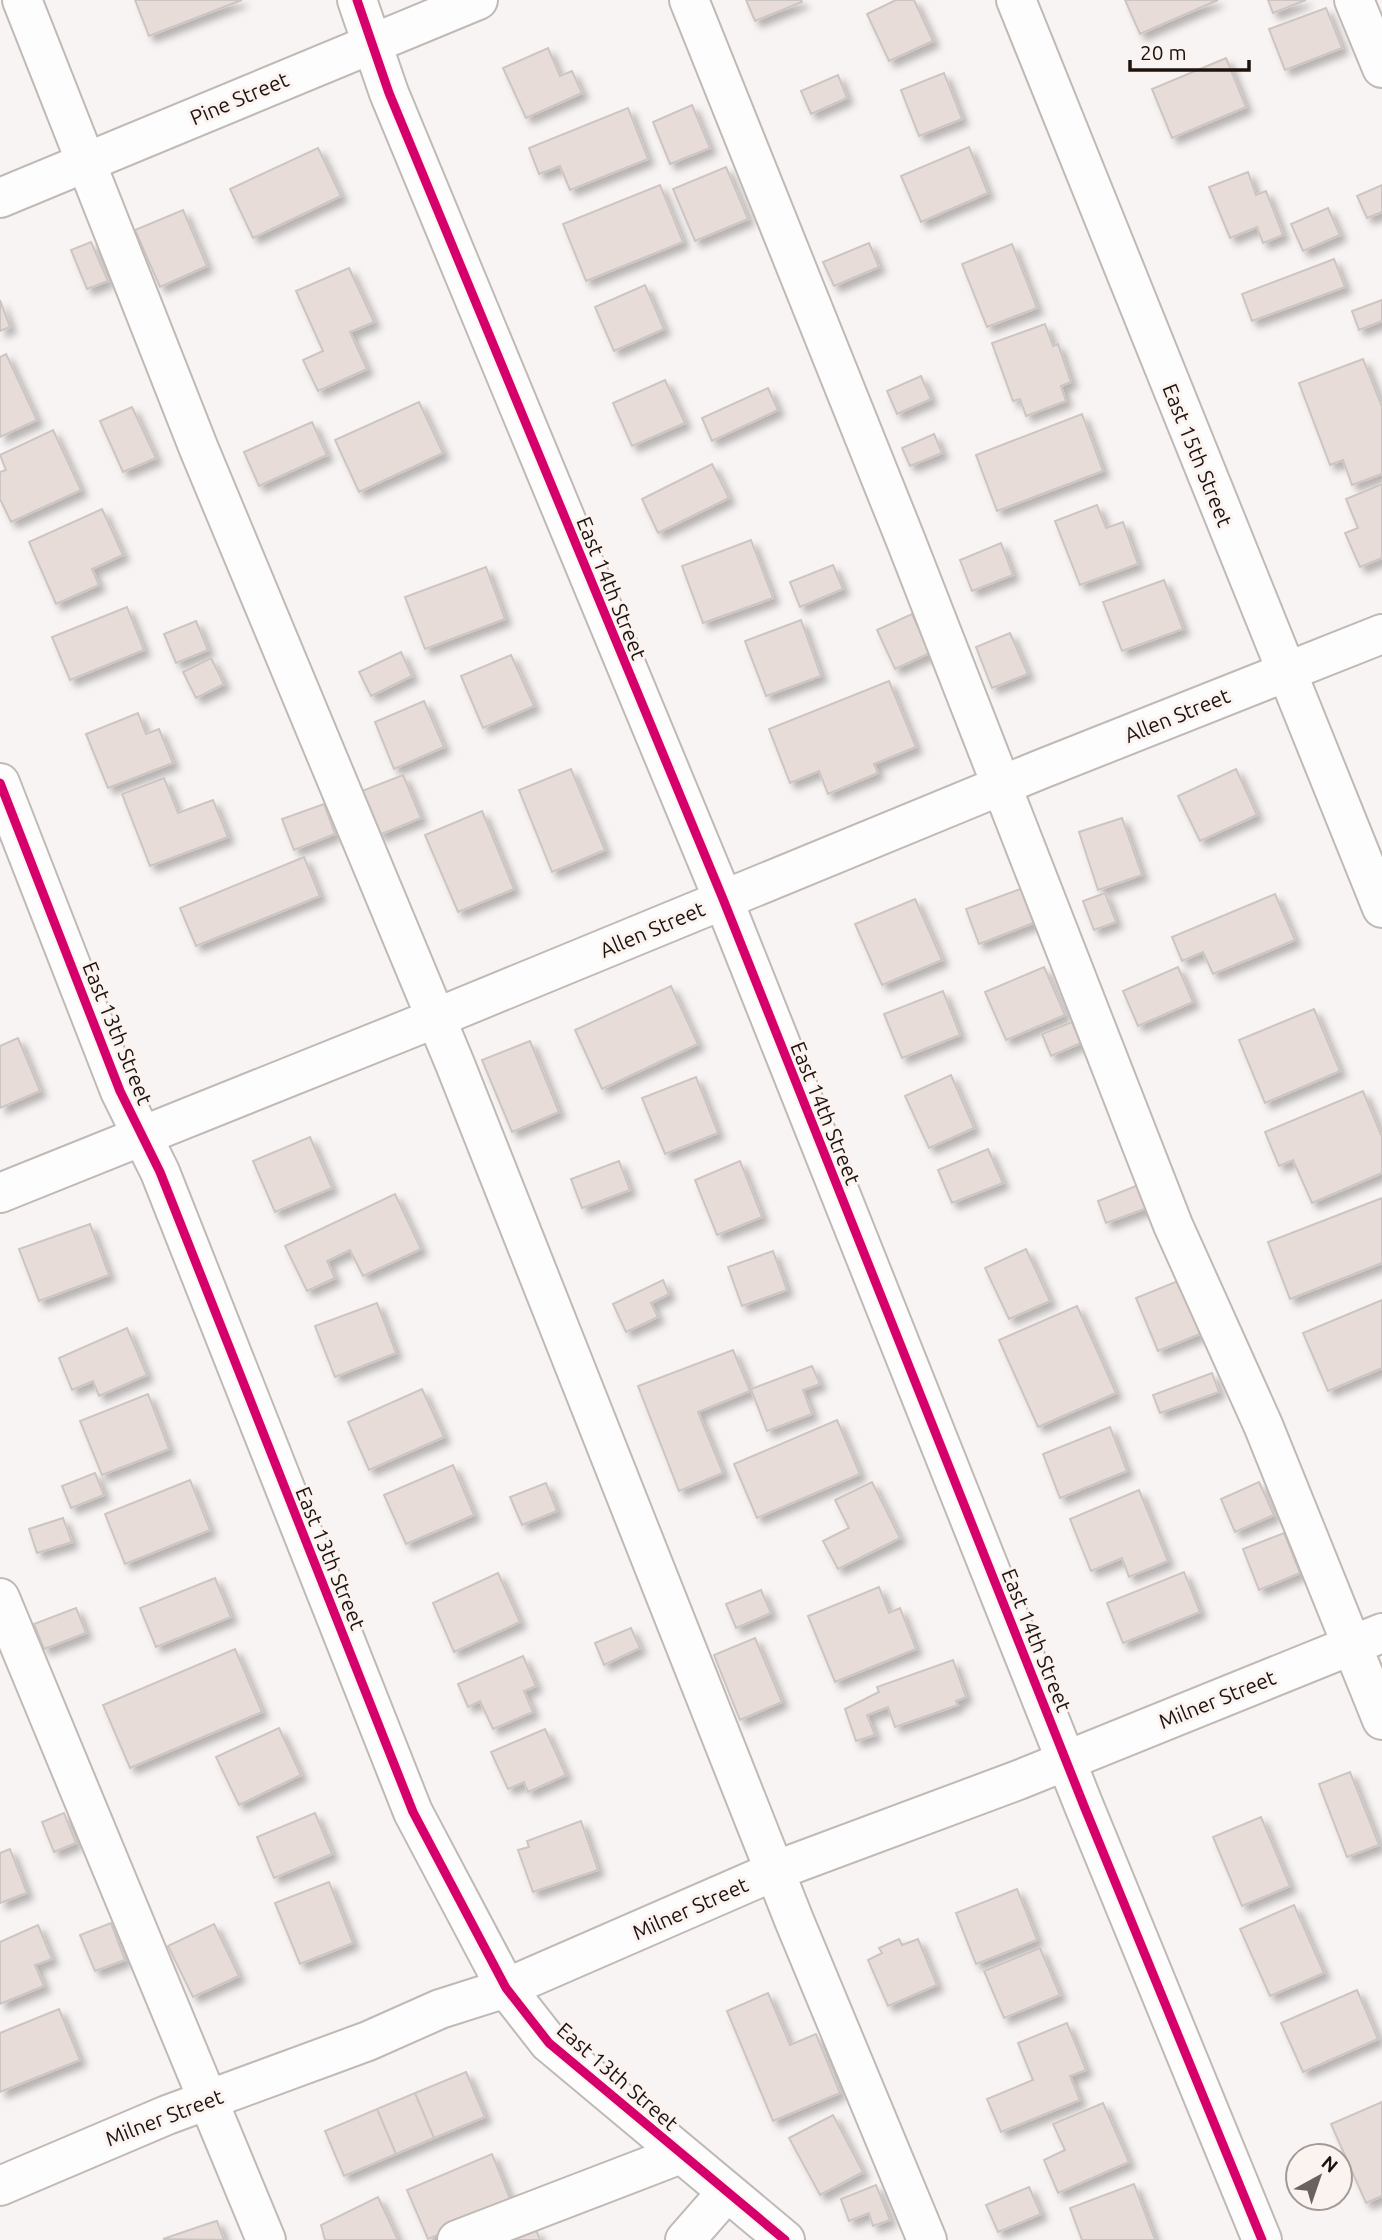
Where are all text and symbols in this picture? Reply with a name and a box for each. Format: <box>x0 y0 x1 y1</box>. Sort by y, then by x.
scale bar <box>1130 28 1249 72</box>
text: 20 m <box>1140 40 1187 64</box>
street label: Pine Street <box>186 67 292 129</box>
street label: East 15th Street <box>1158 380 1238 530</box>
street label: East 14th Street <box>572 513 652 663</box>
street label: Allen Street <box>1121 683 1233 747</box>
street label: Allen Street <box>596 896 708 962</box>
street label: East 13th Street <box>78 958 158 1108</box>
street label: East 14th Street <box>786 1038 866 1188</box>
street label: East 13th Street <box>291 1483 371 1633</box>
street label: East 14th Street <box>997 1565 1077 1715</box>
street label: Milner Street <box>1155 1665 1279 1733</box>
street label: Milner Street <box>629 1872 751 1944</box>
street label: East 13th Street <box>553 2017 683 2135</box>
street label: Milner Street <box>102 2084 226 2150</box>
north arrow <box>1284 2142 1354 2212</box>
text: N <box>1317 2151 1342 2177</box>

